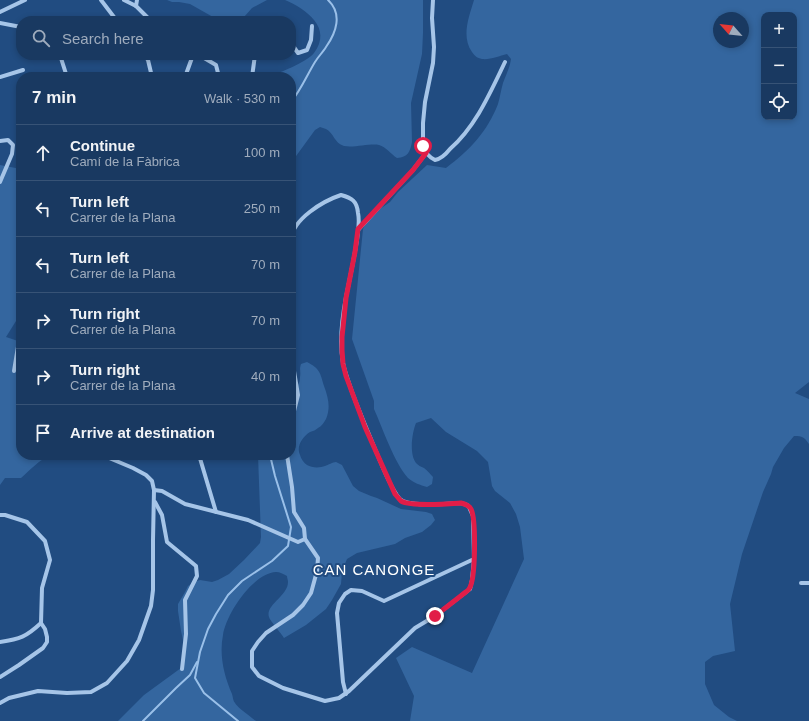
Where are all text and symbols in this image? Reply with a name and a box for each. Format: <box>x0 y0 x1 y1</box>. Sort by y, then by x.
north arrow <box>713 12 749 48</box>
map controls <box>761 12 797 120</box>
button: + <box>761 12 797 48</box>
search box <box>16 16 296 60</box>
icon: search <box>30 27 52 49</box>
text: Search here <box>62 30 144 47</box>
button: − <box>761 48 797 84</box>
button: locate <box>761 84 797 120</box>
text: 7 min <box>32 88 76 107</box>
text: Walk · 530 m <box>204 91 280 106</box>
text: Continue <box>70 137 135 154</box>
route start <box>414 137 432 155</box>
icon: ahead <box>32 142 54 164</box>
text: 100 m <box>244 145 280 160</box>
text: Camí de la Fàbrica <box>70 154 180 169</box>
text: Turn left <box>70 193 129 210</box>
icon: left <box>32 198 54 220</box>
text: 250 m <box>244 201 280 216</box>
text: Carrer de la Plana <box>70 210 176 225</box>
text: Turn left <box>70 249 129 266</box>
icon: left <box>32 254 54 276</box>
text: 70 m <box>251 257 280 272</box>
text: Carrer de la Plana <box>70 266 176 281</box>
text: Turn right <box>70 305 140 322</box>
icon: right <box>32 310 54 332</box>
text: 70 m <box>251 313 280 328</box>
text: Carrer de la Plana <box>70 322 176 337</box>
text: Turn right <box>70 361 140 378</box>
icon: right <box>32 366 54 388</box>
text: 40 m <box>251 369 280 384</box>
text: Carrer de la Plana <box>70 378 176 393</box>
icon: arrive <box>32 422 54 444</box>
text: Arrive at destination <box>70 424 215 441</box>
district label: CAN CANONGE <box>313 561 435 578</box>
route end <box>426 607 444 625</box>

